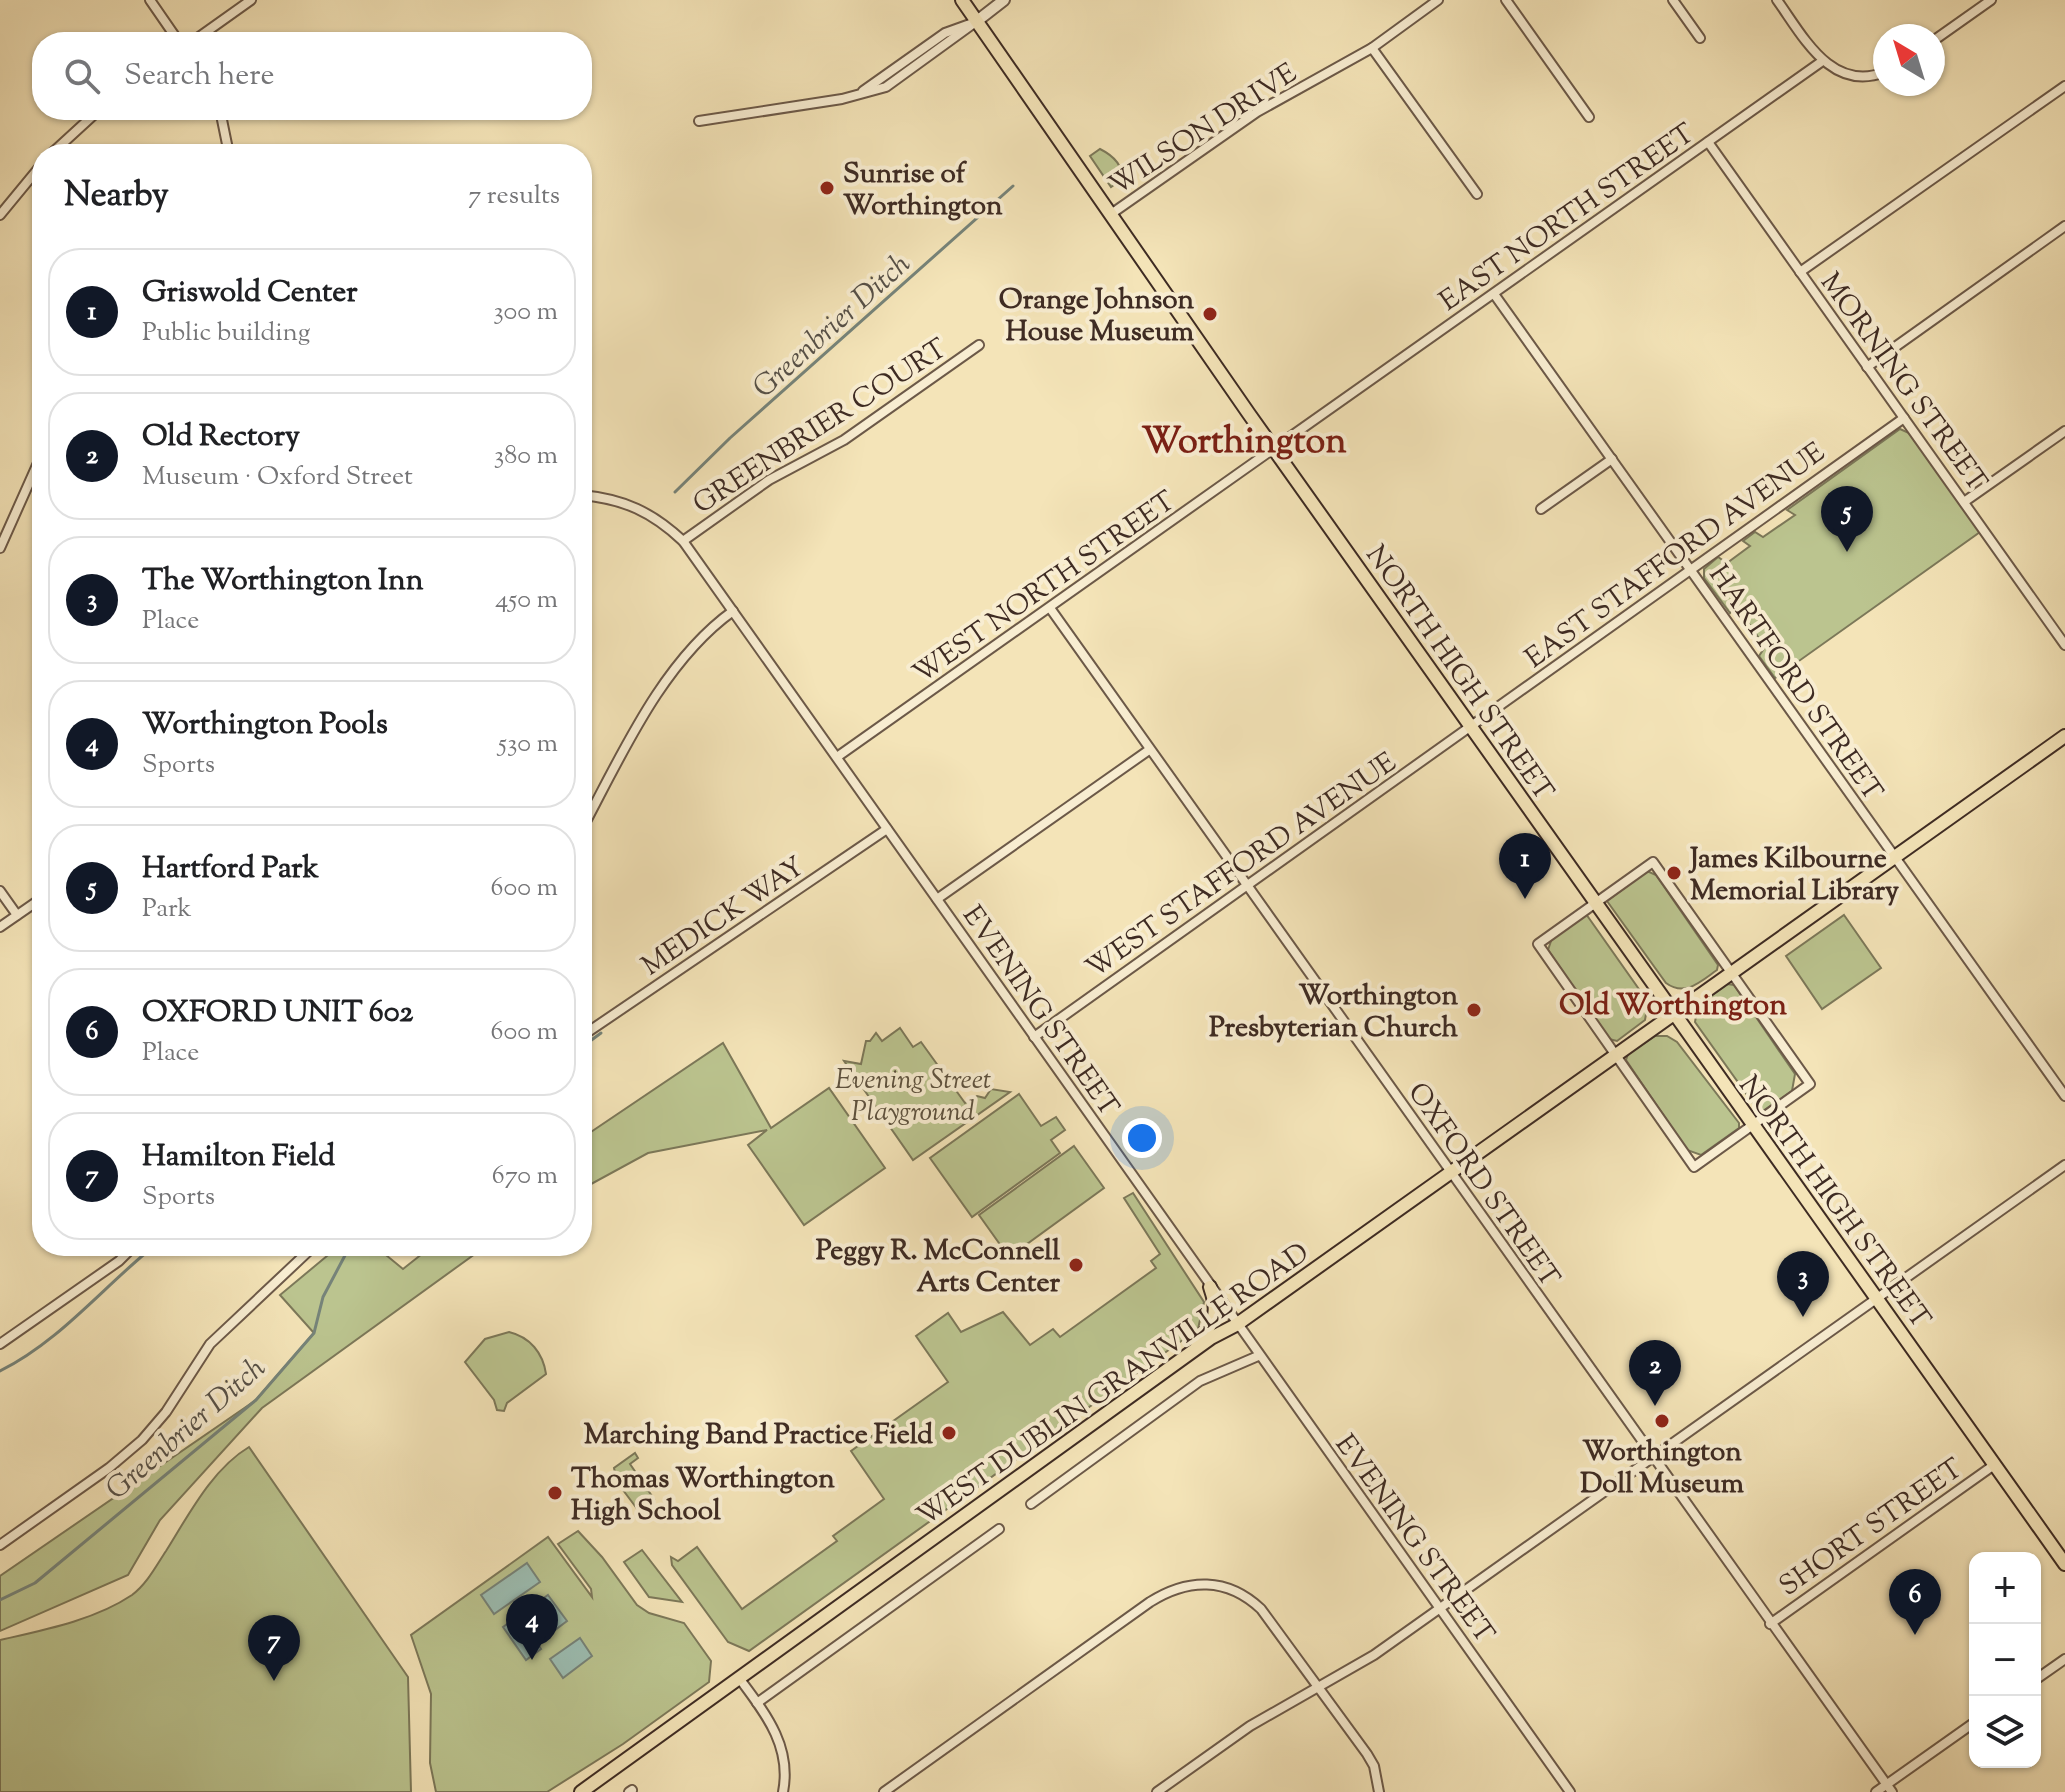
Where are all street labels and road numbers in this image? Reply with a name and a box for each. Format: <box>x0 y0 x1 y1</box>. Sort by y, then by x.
street label: WILSON DRIVE <box>1102 55 1305 206</box>
street label: EAST NORTH STREET <box>1432 115 1704 322</box>
street label: MORNING STREET <box>1809 265 1996 501</box>
street label: GREENBRIER COURT <box>686 330 956 525</box>
street label: EAST STAFFORD AVENUE <box>1518 434 1834 679</box>
street label: WEST NORTH STREET <box>905 482 1184 694</box>
street label: NORTH HIGH STREET <box>1355 538 1562 810</box>
street label: HARTFORD STREET <box>1698 558 1891 810</box>
street label: WEST STAFFORD AVENUE <box>1079 744 1405 989</box>
street label: MEDICK WAY <box>634 848 813 987</box>
street label: EVENING STREET <box>952 898 1128 1125</box>
street label: NORTH HIGH STREET <box>1728 1068 1939 1338</box>
street label: OXFORD STREET <box>1397 1075 1568 1296</box>
street label: WEST DUBLIN GRANVILLE ROAD <box>910 1234 1318 1537</box>
street label: EVENING STREET <box>1324 1427 1503 1653</box>
street label: SHORT STREET <box>1772 1450 1972 1607</box>

